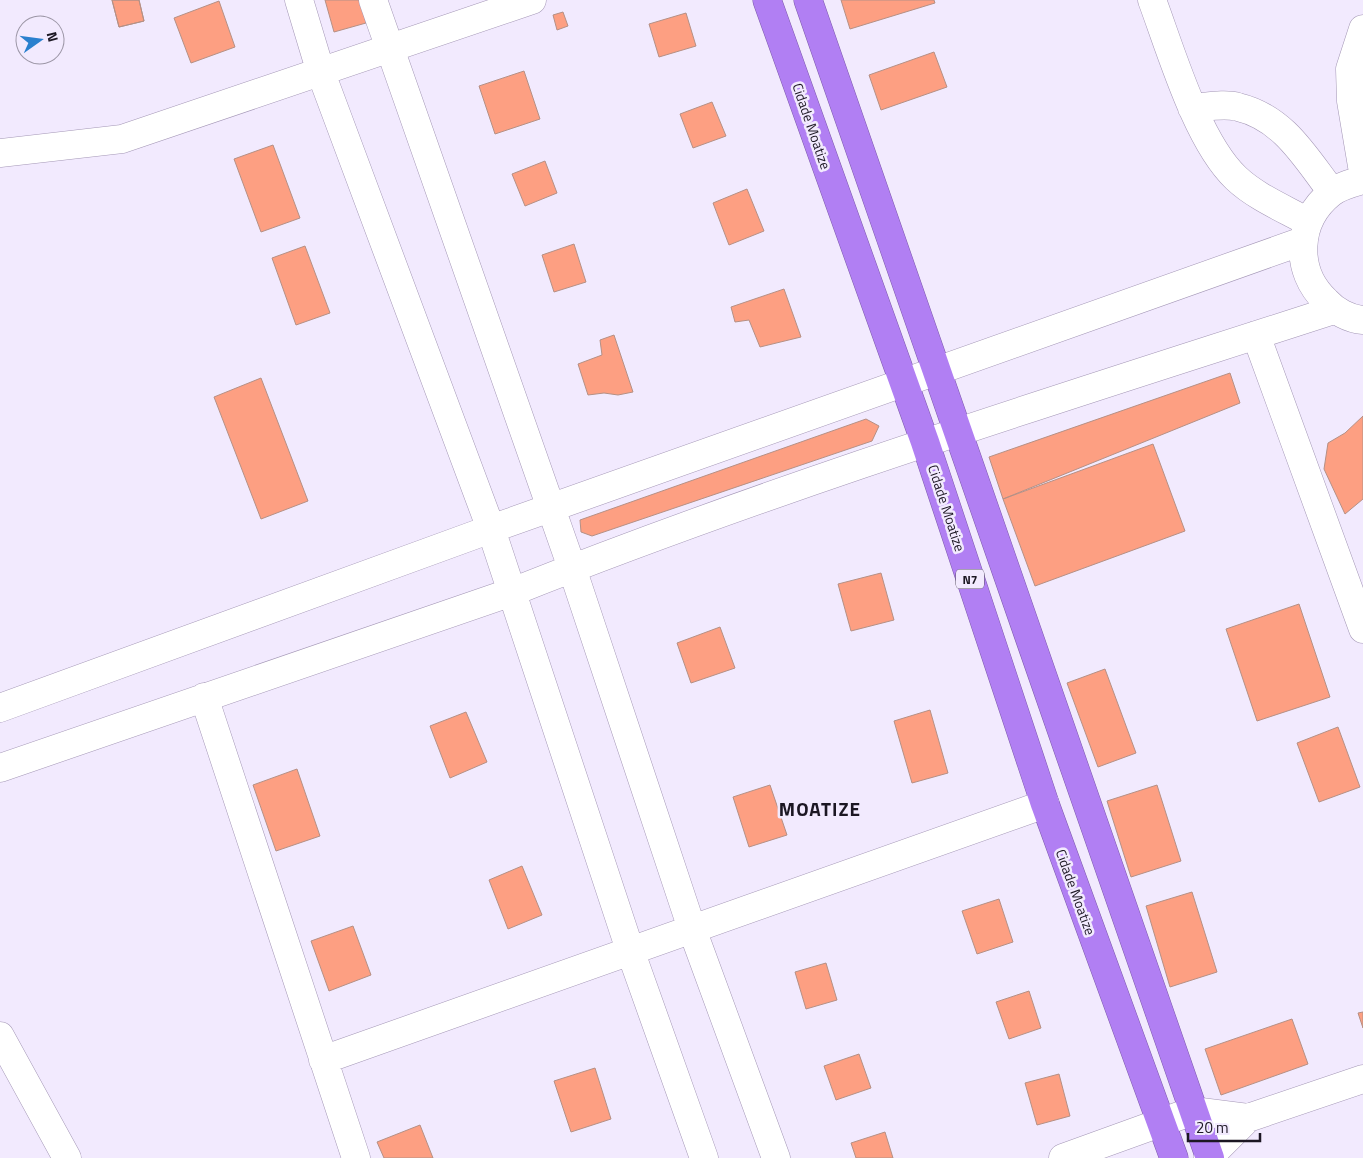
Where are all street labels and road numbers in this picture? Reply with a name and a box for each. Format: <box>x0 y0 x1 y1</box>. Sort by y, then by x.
street label: Cidade Moatize <box>787 80 837 172</box>
street label: Cidade Moatize <box>923 462 971 554</box>
road number: N7 <box>956 570 984 588</box>
street label: Cidade Moatize <box>1051 846 1101 938</box>

